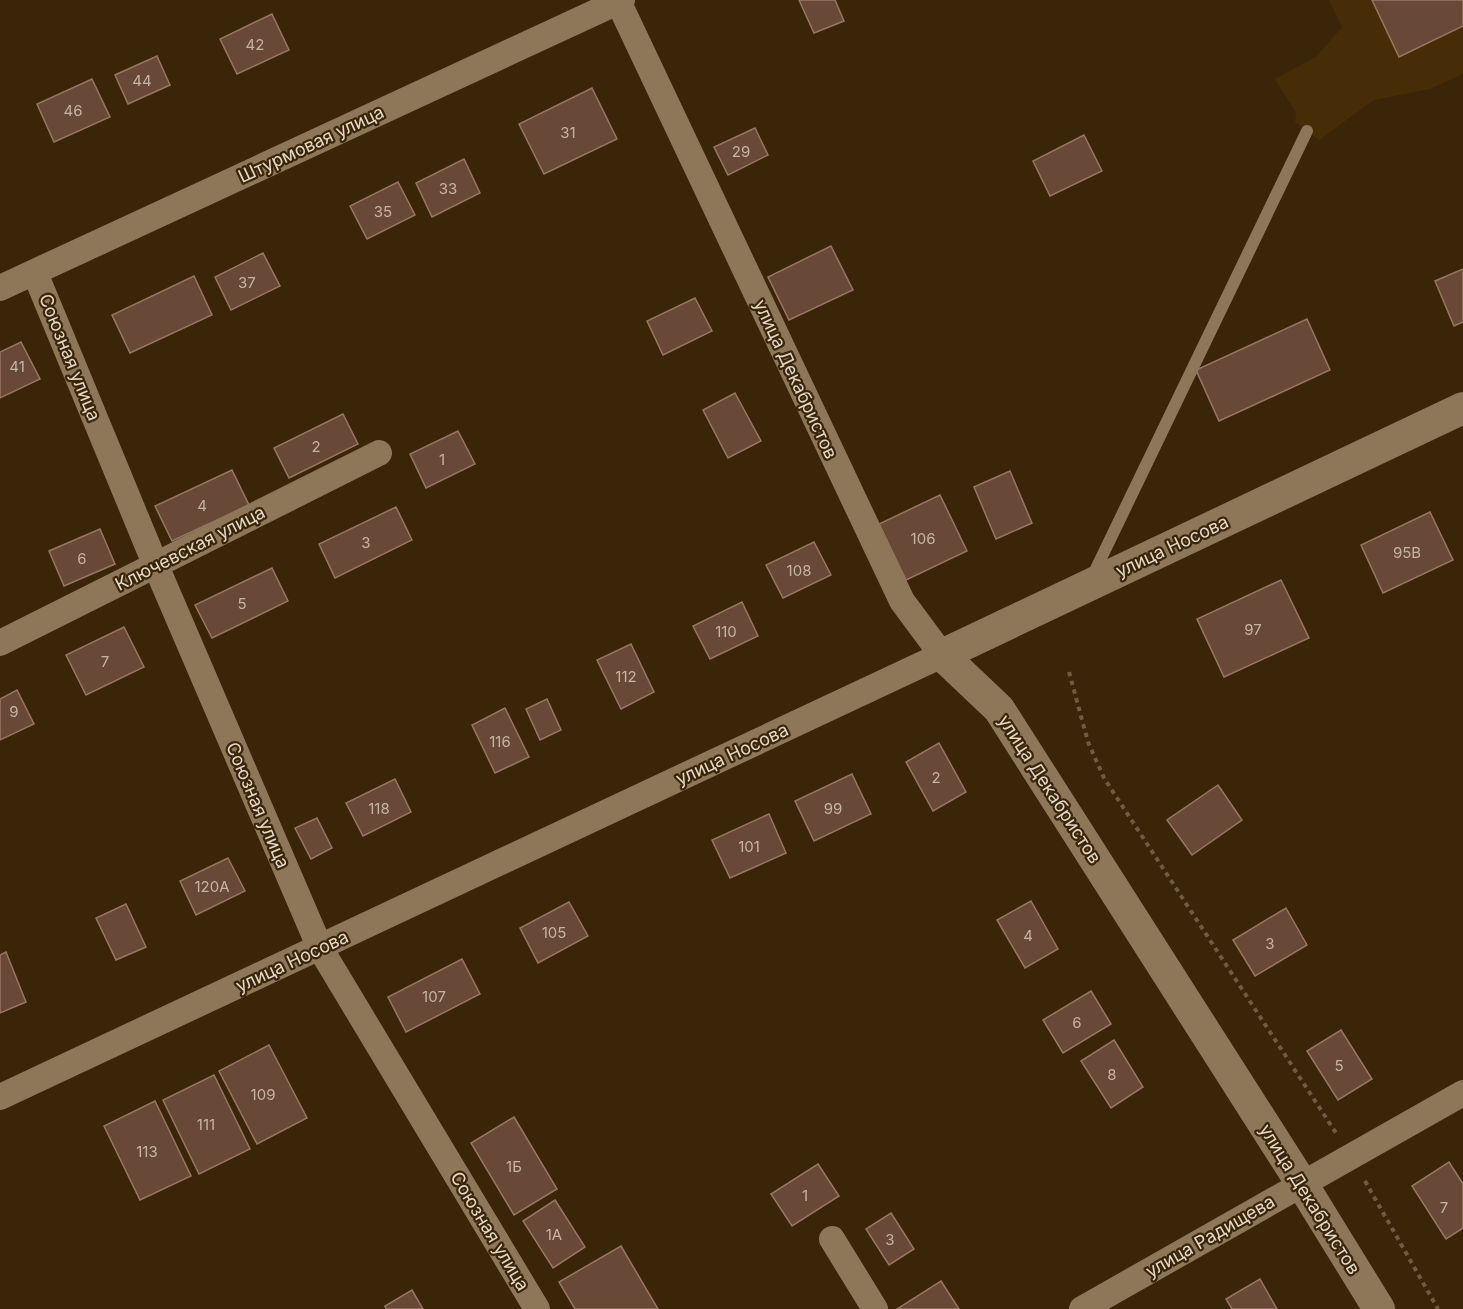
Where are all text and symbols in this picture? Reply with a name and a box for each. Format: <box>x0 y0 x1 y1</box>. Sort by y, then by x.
house number: 42 <box>246 35 264 54</box>
house number: 44 <box>132 71 152 90</box>
house number: 46 <box>64 101 83 120</box>
street label: Штурмовая улица <box>235 101 387 187</box>
house number: 31 <box>560 123 576 142</box>
house number: 29 <box>732 142 750 161</box>
house number: 33 <box>439 179 457 198</box>
house number: 35 <box>374 202 392 221</box>
house number: 37 <box>238 273 256 292</box>
street label: Союзная улица <box>35 291 105 423</box>
street label: улица Декабристов <box>750 296 842 462</box>
house number: 41 <box>9 357 25 376</box>
house number: 2 <box>311 437 321 456</box>
house number: 1 <box>439 450 445 469</box>
house number: 4 <box>197 496 207 515</box>
street label: Ключевская улица <box>112 501 268 595</box>
street label: улица Носова <box>1112 511 1232 581</box>
house number: 106 <box>911 529 935 548</box>
house number: 3 <box>361 533 371 552</box>
house number: 95В <box>1393 543 1421 562</box>
house number: 6 <box>77 549 87 568</box>
house number: 108 <box>787 561 811 580</box>
house number: 5 <box>237 594 247 613</box>
house number: 97 <box>1244 620 1262 639</box>
house number: 110 <box>715 622 737 641</box>
house number: 7 <box>101 652 109 671</box>
house number: 112 <box>615 667 637 686</box>
house number: 9 <box>9 702 19 721</box>
street label: улица Декабристов <box>994 711 1106 867</box>
street label: улица Носова <box>672 719 792 789</box>
house number: 116 <box>489 732 511 751</box>
street label: Союзная улица <box>222 739 294 871</box>
house number: 2 <box>931 768 941 787</box>
house number: 118 <box>368 799 390 818</box>
house number: 99 <box>824 799 842 818</box>
house number: 101 <box>738 837 760 856</box>
house number: 120А <box>194 877 230 896</box>
house number: 105 <box>542 923 566 942</box>
street label: улица Носова <box>232 926 352 996</box>
house number: 4 <box>1023 926 1033 945</box>
house number: 3 <box>1265 934 1275 953</box>
house number: 107 <box>422 987 446 1006</box>
house number: 6 <box>1072 1013 1082 1032</box>
house number: 5 <box>1334 1056 1344 1075</box>
house number: 8 <box>1107 1065 1117 1084</box>
house number: 109 <box>251 1085 275 1104</box>
house number: 111 <box>197 1115 215 1134</box>
street label: улица Декабристов <box>1255 1120 1365 1278</box>
house number: 113 <box>136 1142 158 1161</box>
house number: 1Б <box>506 1157 522 1176</box>
street label: Союзная улица <box>446 1168 534 1294</box>
house number: 1 <box>802 1186 808 1205</box>
street label: улица Радищева <box>1142 1191 1278 1281</box>
house number: 7 <box>1440 1198 1448 1217</box>
house number: 1А <box>546 1225 562 1244</box>
house number: 3 <box>885 1230 895 1249</box>

